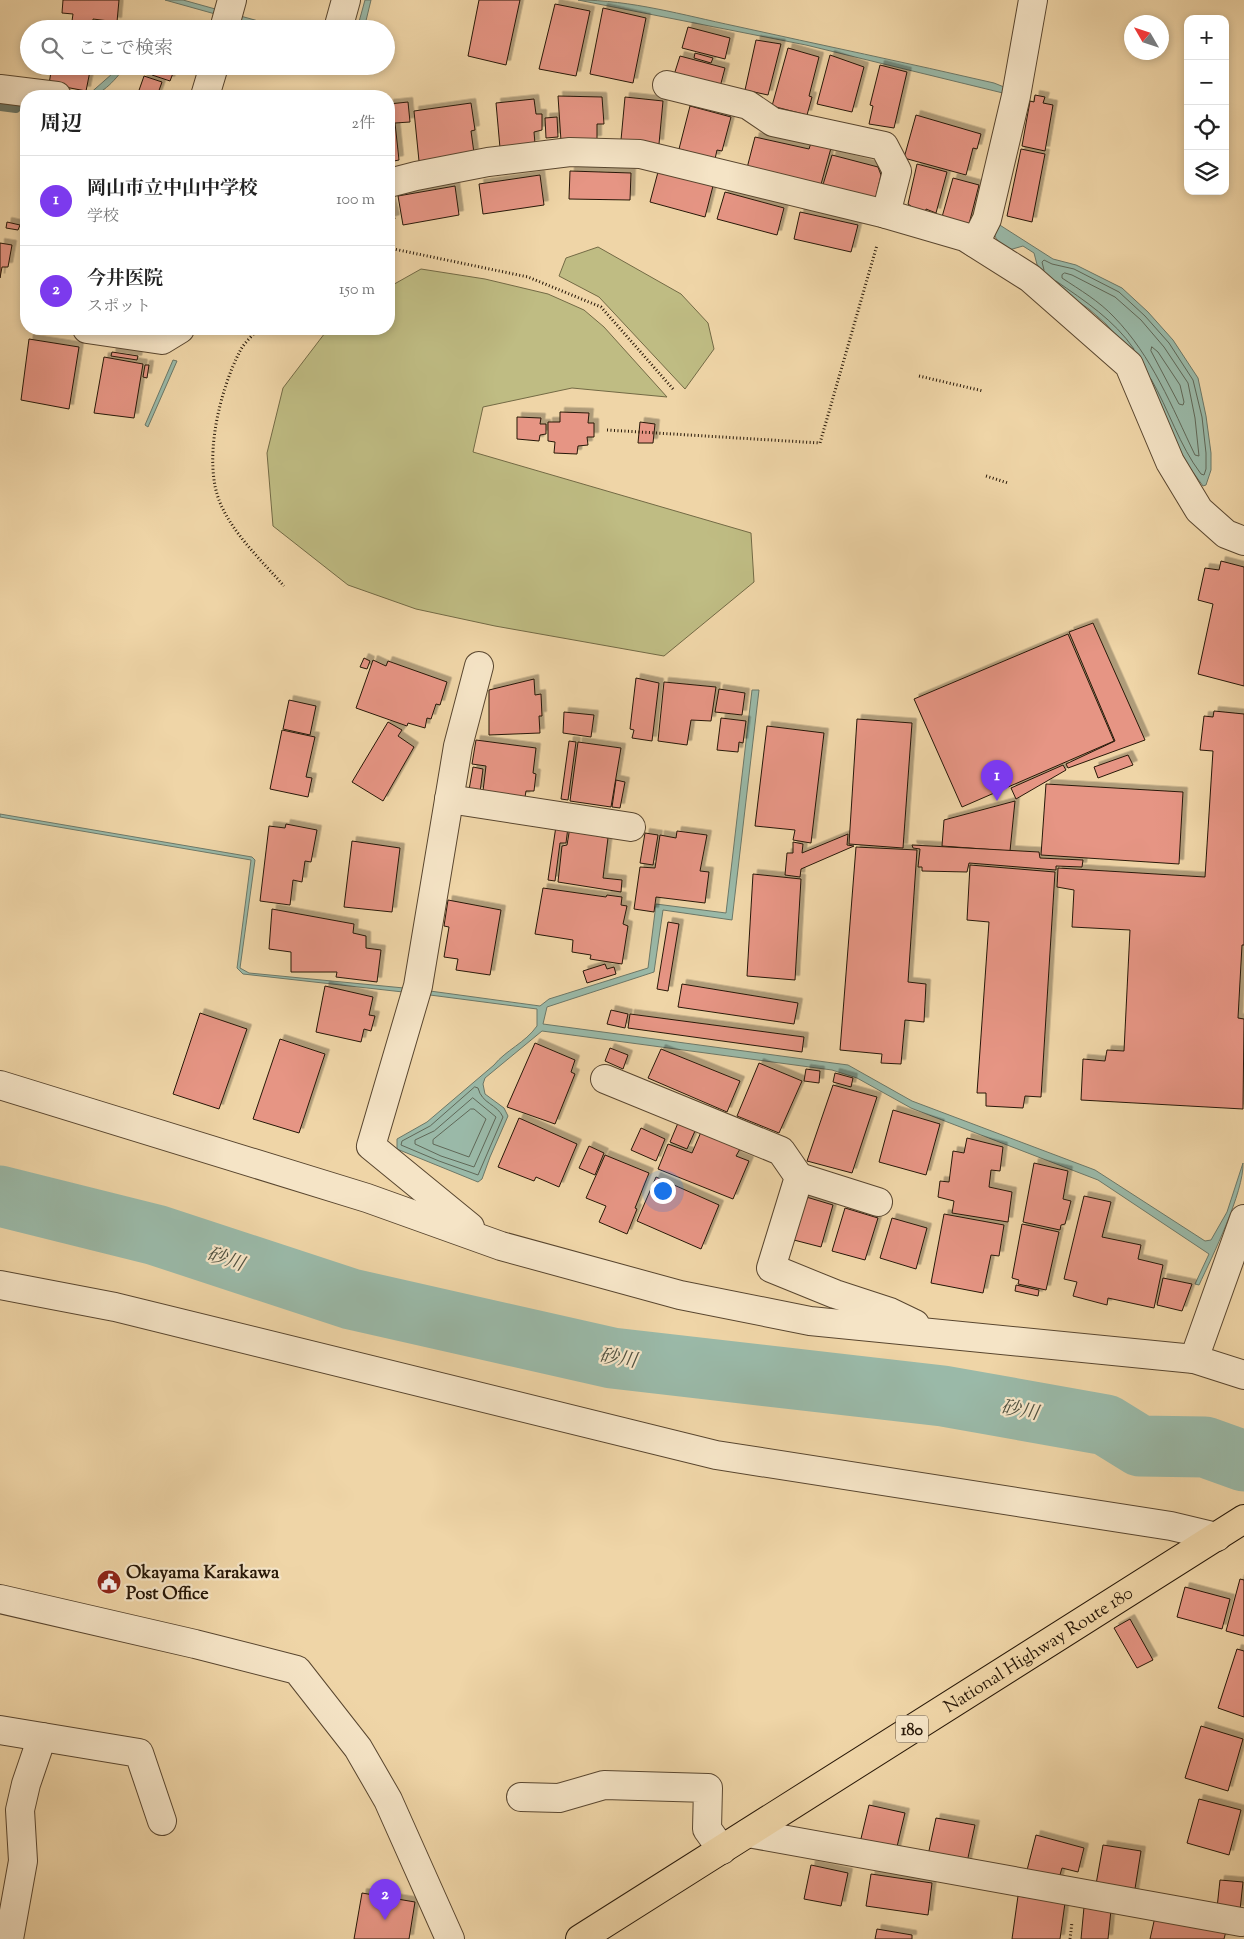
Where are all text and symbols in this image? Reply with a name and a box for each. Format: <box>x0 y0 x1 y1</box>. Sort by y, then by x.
north arrow <box>1124 15 1169 60</box>
map controls <box>1184 15 1229 195</box>
button: + <box>1184 15 1229 60</box>
search box <box>20 20 395 75</box>
icon: search <box>38 34 66 62</box>
text: ここで検索 <box>78 36 173 63</box>
button: − <box>1184 60 1229 105</box>
button: locate <box>1184 105 1229 150</box>
text: 周辺 <box>40 110 82 140</box>
text: 2件 <box>352 113 375 136</box>
button: layers <box>1184 150 1229 195</box>
text: 岡山市立中山中学校 <box>87 176 258 203</box>
text: 1 <box>53 189 59 212</box>
text: 100 m <box>336 189 375 212</box>
text: 学校 <box>87 206 119 229</box>
text: 今井医院 <box>87 266 163 293</box>
text: 2 <box>52 279 60 302</box>
text: 150 m <box>339 279 375 302</box>
text: スポット <box>87 296 151 319</box>
pin: 1 <box>981 760 1013 801</box>
your location <box>650 1178 676 1204</box>
water label: 砂川 <box>203 1242 249 1280</box>
water label: 砂川 <box>597 1343 640 1376</box>
water label: 砂川 <box>999 1395 1043 1428</box>
place label: Okayama Karakawa Post Office <box>126 1561 280 1608</box>
public building icon: Okayama Karakawa Post Office <box>96 1569 122 1595</box>
street label: National Highway Route 180 <box>939 1581 1139 1721</box>
road number: 180 <box>896 1716 928 1742</box>
pin: 2 <box>369 1879 401 1920</box>

